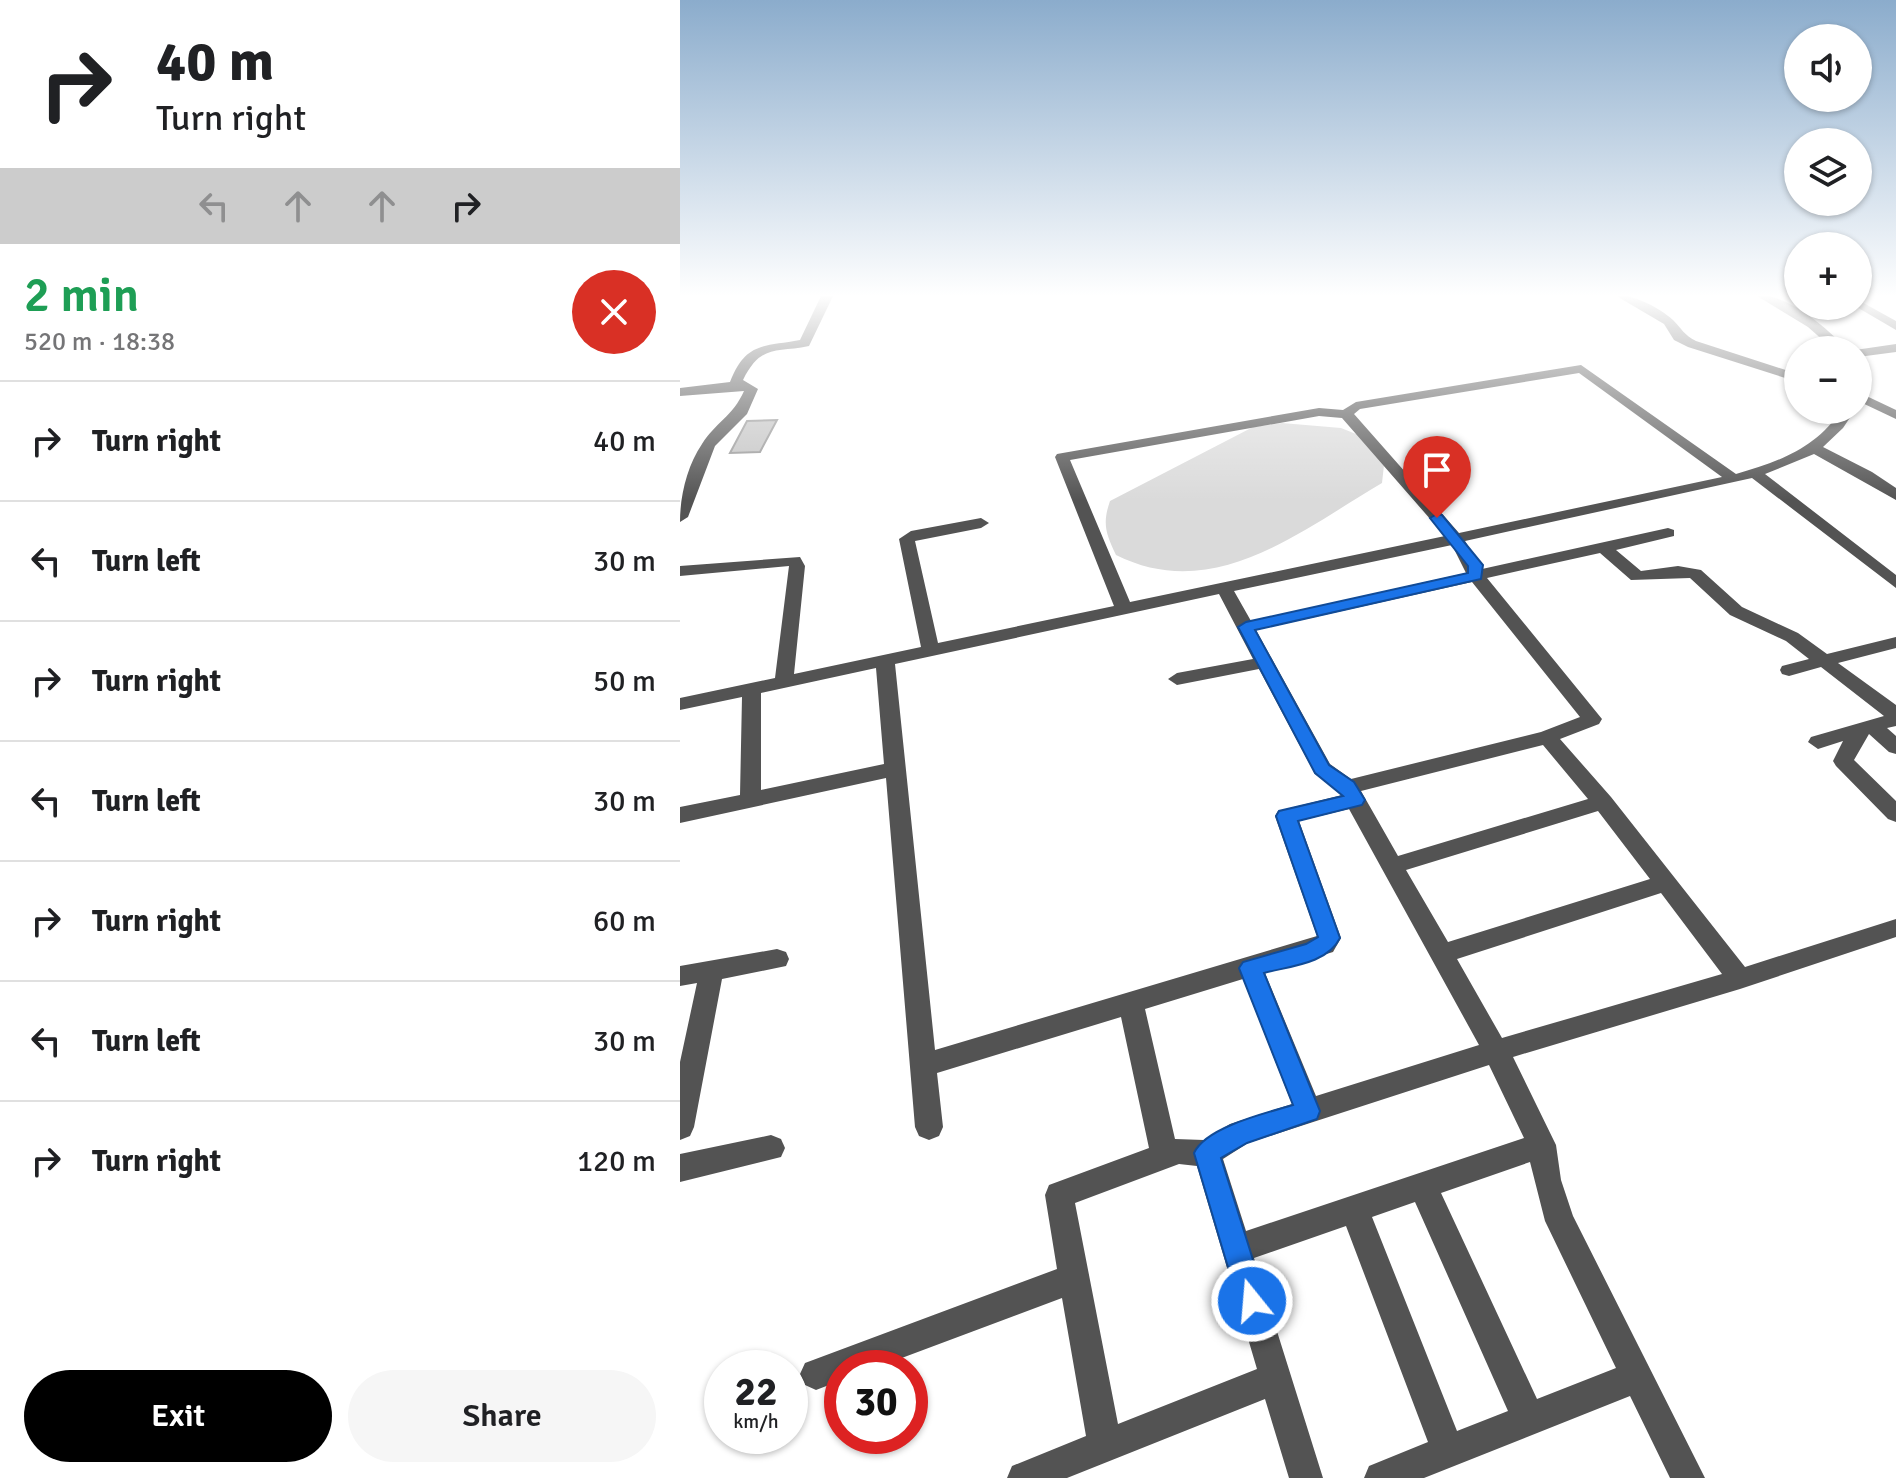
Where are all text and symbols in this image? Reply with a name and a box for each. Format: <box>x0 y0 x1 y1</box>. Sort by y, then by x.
map controls <box>1784 24 1872 424</box>
button: sound <box>1784 24 1872 112</box>
text: 40 m <box>156 27 274 96</box>
icon: right <box>24 32 128 136</box>
text: Turn right <box>156 96 306 141</box>
button: layers <box>1784 128 1872 216</box>
icon: left <box>192 184 236 228</box>
icon: ahead <box>276 184 320 228</box>
icon: ahead <box>360 184 404 228</box>
icon: right <box>444 184 488 228</box>
button: + <box>1784 232 1872 320</box>
text: 2 min <box>24 266 139 325</box>
button: close <box>572 270 656 354</box>
text: 520 m · 18:38 <box>24 326 175 358</box>
button: − <box>1784 336 1872 424</box>
icon: right <box>24 419 68 463</box>
text: Turn right <box>92 423 221 460</box>
text: 40 m <box>593 423 656 460</box>
pin <box>1403 436 1471 518</box>
icon: arrive <box>1415 448 1459 492</box>
icon: left <box>24 539 68 583</box>
text: Turn left <box>92 543 201 580</box>
text: 30 m <box>593 543 656 580</box>
icon: right <box>24 659 68 703</box>
text: Turn right <box>92 663 221 700</box>
text: 50 m <box>593 663 656 700</box>
icon: left <box>24 779 68 823</box>
text: Turn left <box>92 783 201 820</box>
text: 30 m <box>593 783 656 820</box>
icon: right <box>24 899 68 943</box>
text: Turn right <box>92 903 221 940</box>
text: 60 m <box>593 903 656 940</box>
icon: left <box>24 1019 68 1063</box>
text: Turn left <box>92 1023 201 1060</box>
text: 30 m <box>593 1023 656 1060</box>
icon: right <box>24 1139 68 1183</box>
text: Turn right <box>92 1143 221 1180</box>
text: 120 m <box>577 1143 656 1180</box>
position arrow <box>1210 1259 1294 1343</box>
speed limit sign: 30 <box>824 1350 928 1454</box>
text: 22 <box>734 1367 778 1417</box>
button: Exit <box>24 1370 332 1462</box>
button: Share <box>348 1370 656 1462</box>
text: km/h <box>733 1409 779 1434</box>

